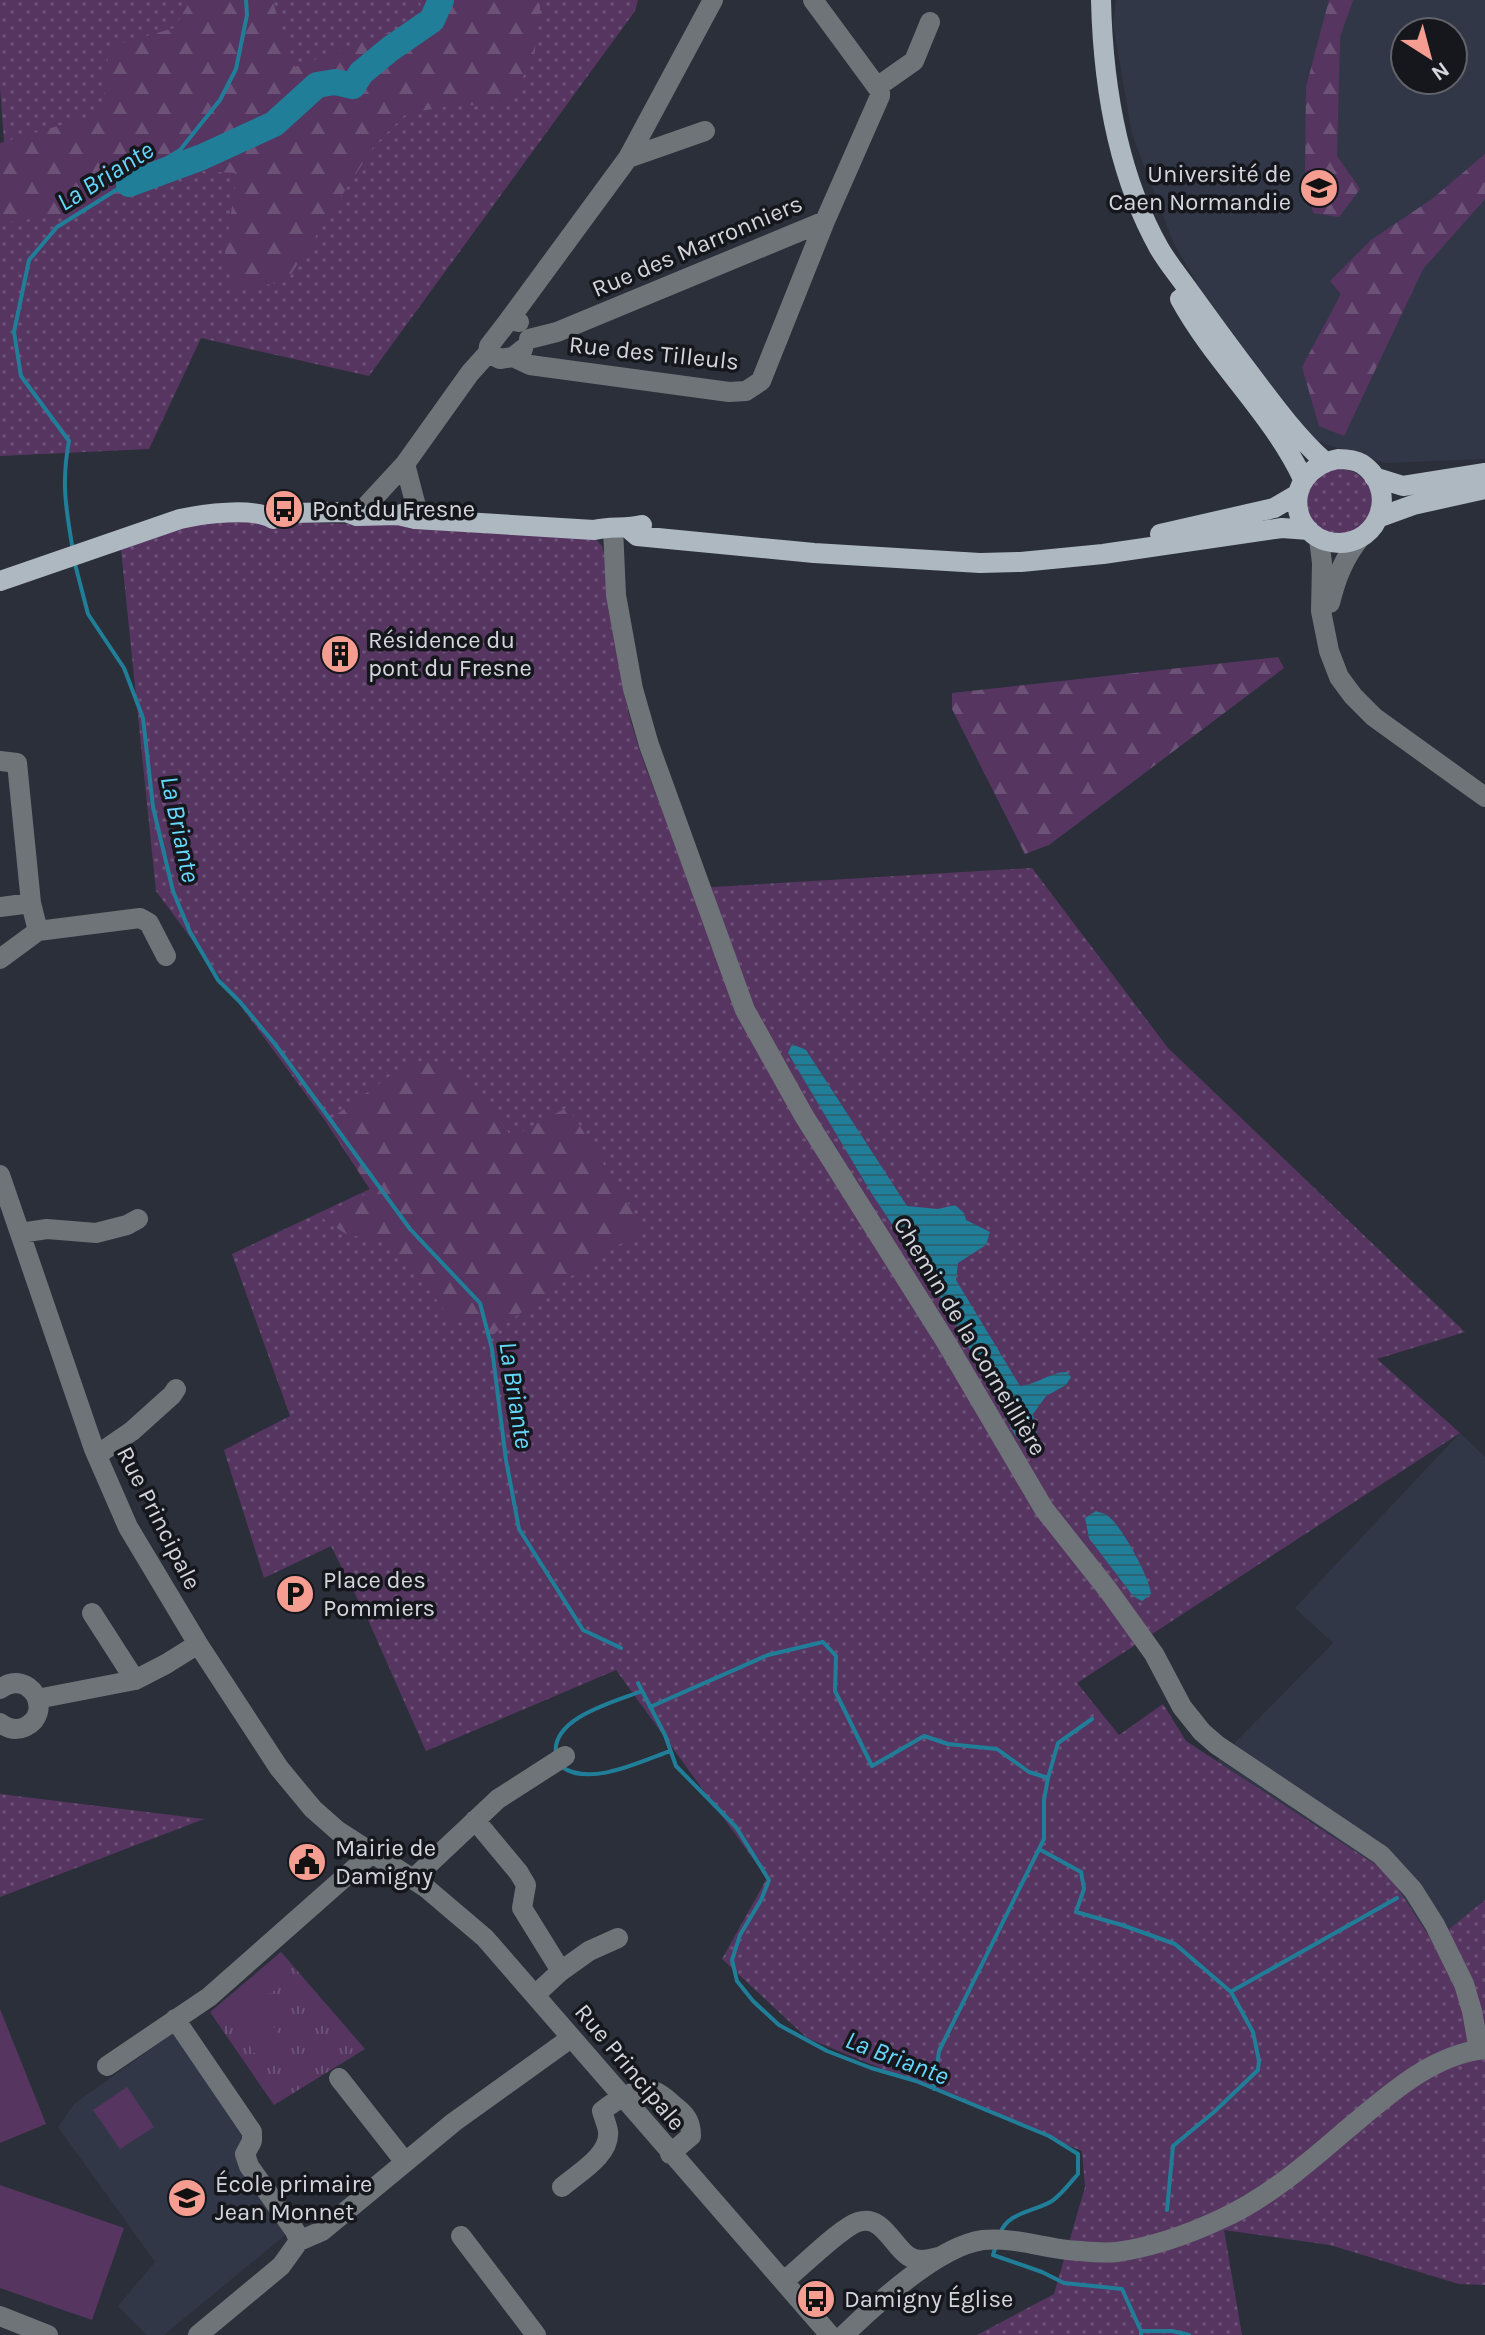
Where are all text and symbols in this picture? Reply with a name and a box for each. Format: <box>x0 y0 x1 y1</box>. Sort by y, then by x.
north arrow <box>1389 16 1469 96</box>
text: N <box>1426 56 1454 87</box>
water label: La Briante <box>51 134 159 218</box>
place label: Université de Caen Normandie <box>1109 160 1291 216</box>
school or university icon: Université de Caen Normandie <box>1298 167 1340 209</box>
street label: Rue des Marronniers <box>588 189 806 303</box>
street label: Rue des Tilleuls <box>568 330 740 376</box>
bus stop icon: Pont du Fresne <box>263 488 305 530</box>
place label: Pont du Fresne <box>312 495 475 523</box>
place label: Résidence du pont du Fresne <box>368 626 532 682</box>
building icon: Résidence du pont du Fresne <box>319 633 361 675</box>
water label: La Briante <box>154 773 206 885</box>
street label: Chemin de la Corneillière <box>888 1212 1052 1460</box>
water label: La Briante <box>492 1339 540 1451</box>
street label: Rue Principale <box>111 1442 207 1594</box>
place label: Place des Pommiers <box>323 1566 435 1622</box>
parking icon: Place des Pommiers <box>274 1573 316 1615</box>
place label: Mairie de Damigny <box>335 1834 436 1890</box>
public building icon: Mairie de Damigny <box>286 1841 328 1883</box>
street label: Rue Principale <box>569 1998 691 2136</box>
water label: La Briante <box>841 2024 953 2092</box>
place label: École primaire Jean Monnet <box>215 2169 372 2226</box>
school or university icon: École primaire Jean Monnet <box>166 2177 208 2219</box>
bus stop icon: Damigny Église <box>795 2278 837 2320</box>
place label: Damigny Église <box>844 2284 1013 2313</box>

